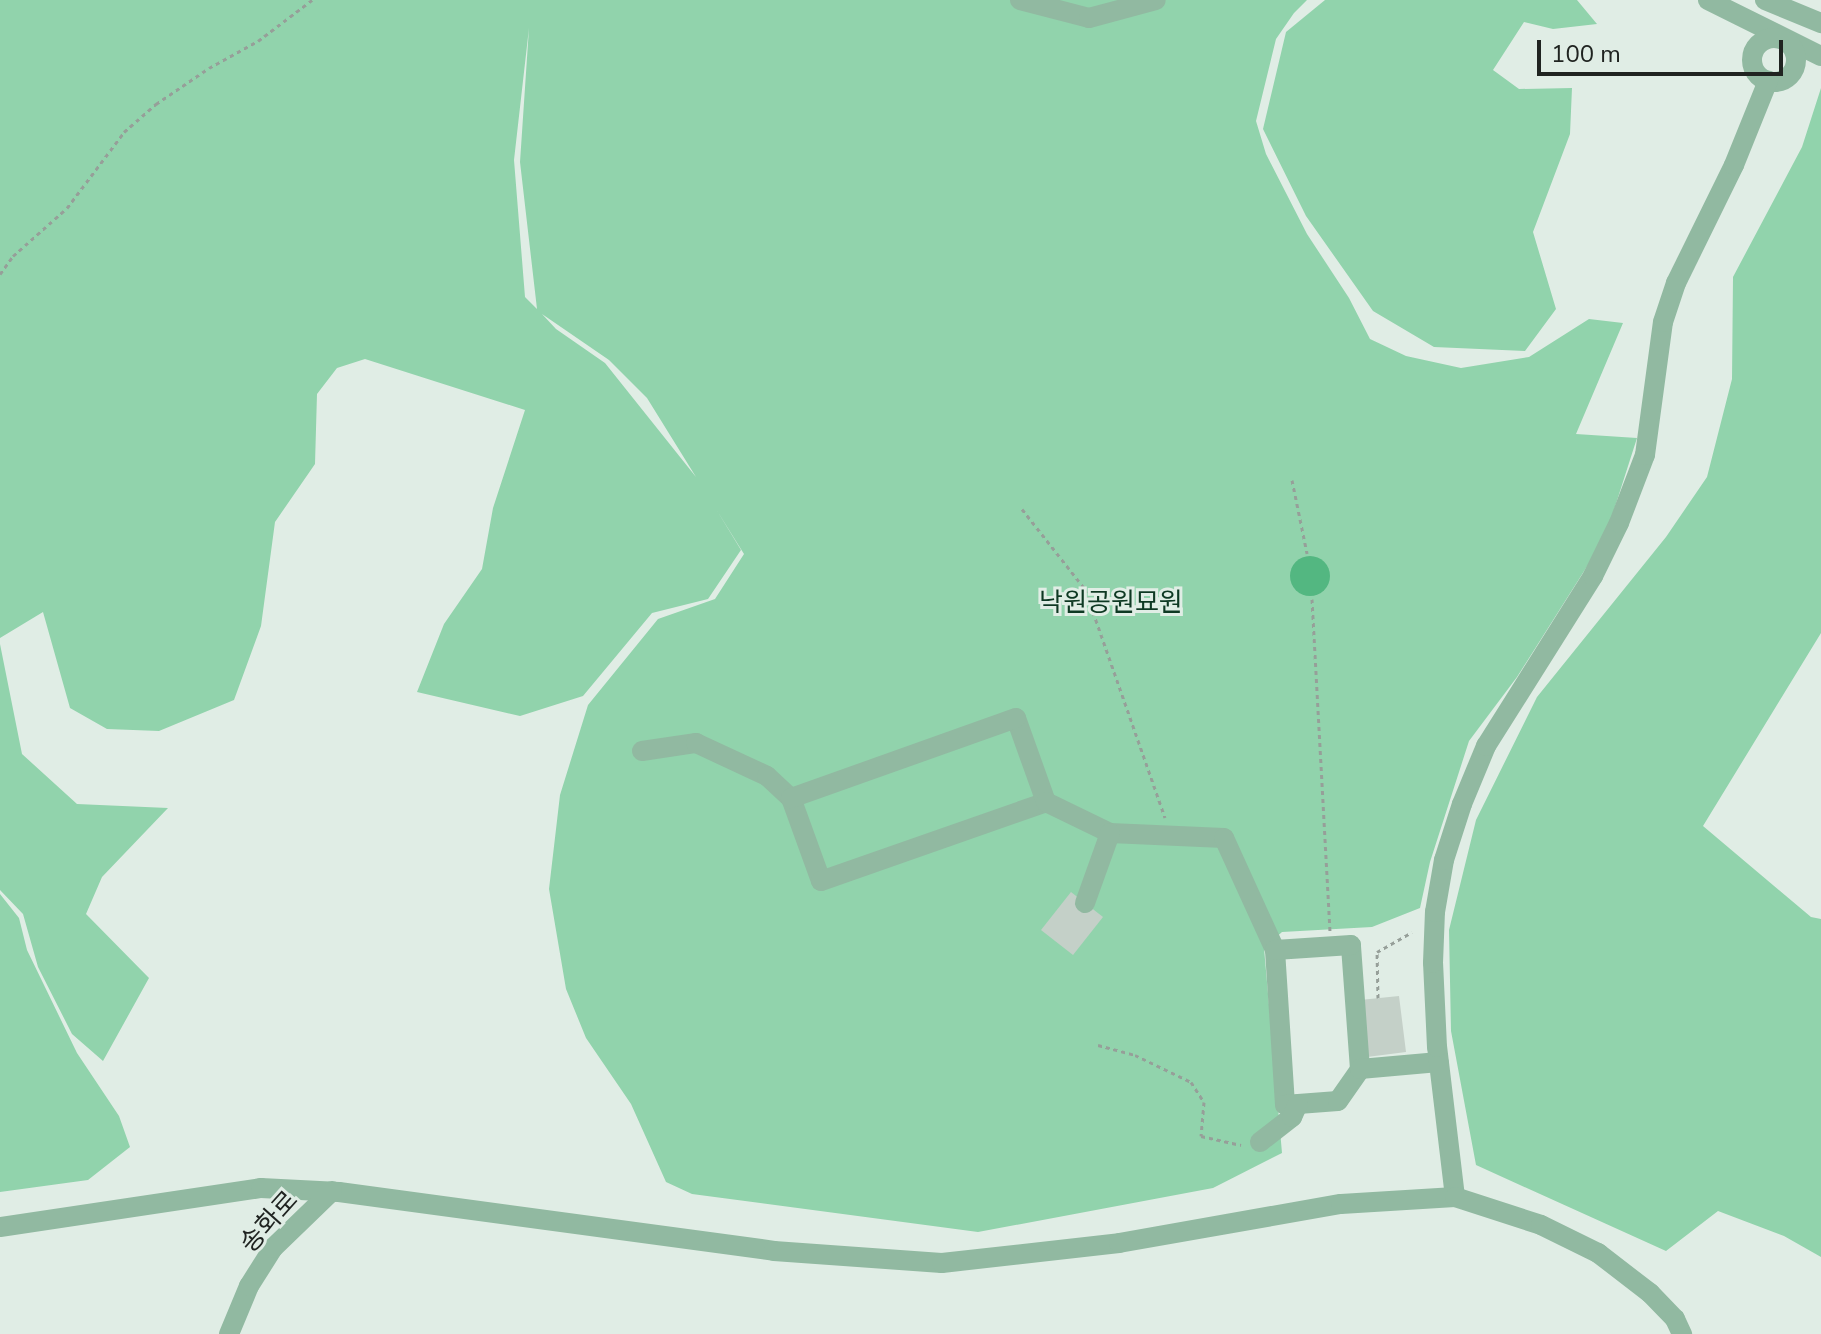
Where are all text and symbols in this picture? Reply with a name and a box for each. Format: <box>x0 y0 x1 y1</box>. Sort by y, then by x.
scale bar <box>1541 24 1787 74</box>
text: 100 m <box>1551 38 1621 70</box>
park label: 낙원공원묘원 <box>1039 587 1183 619</box>
street label: 송화로 <box>233 1185 305 1259</box>

